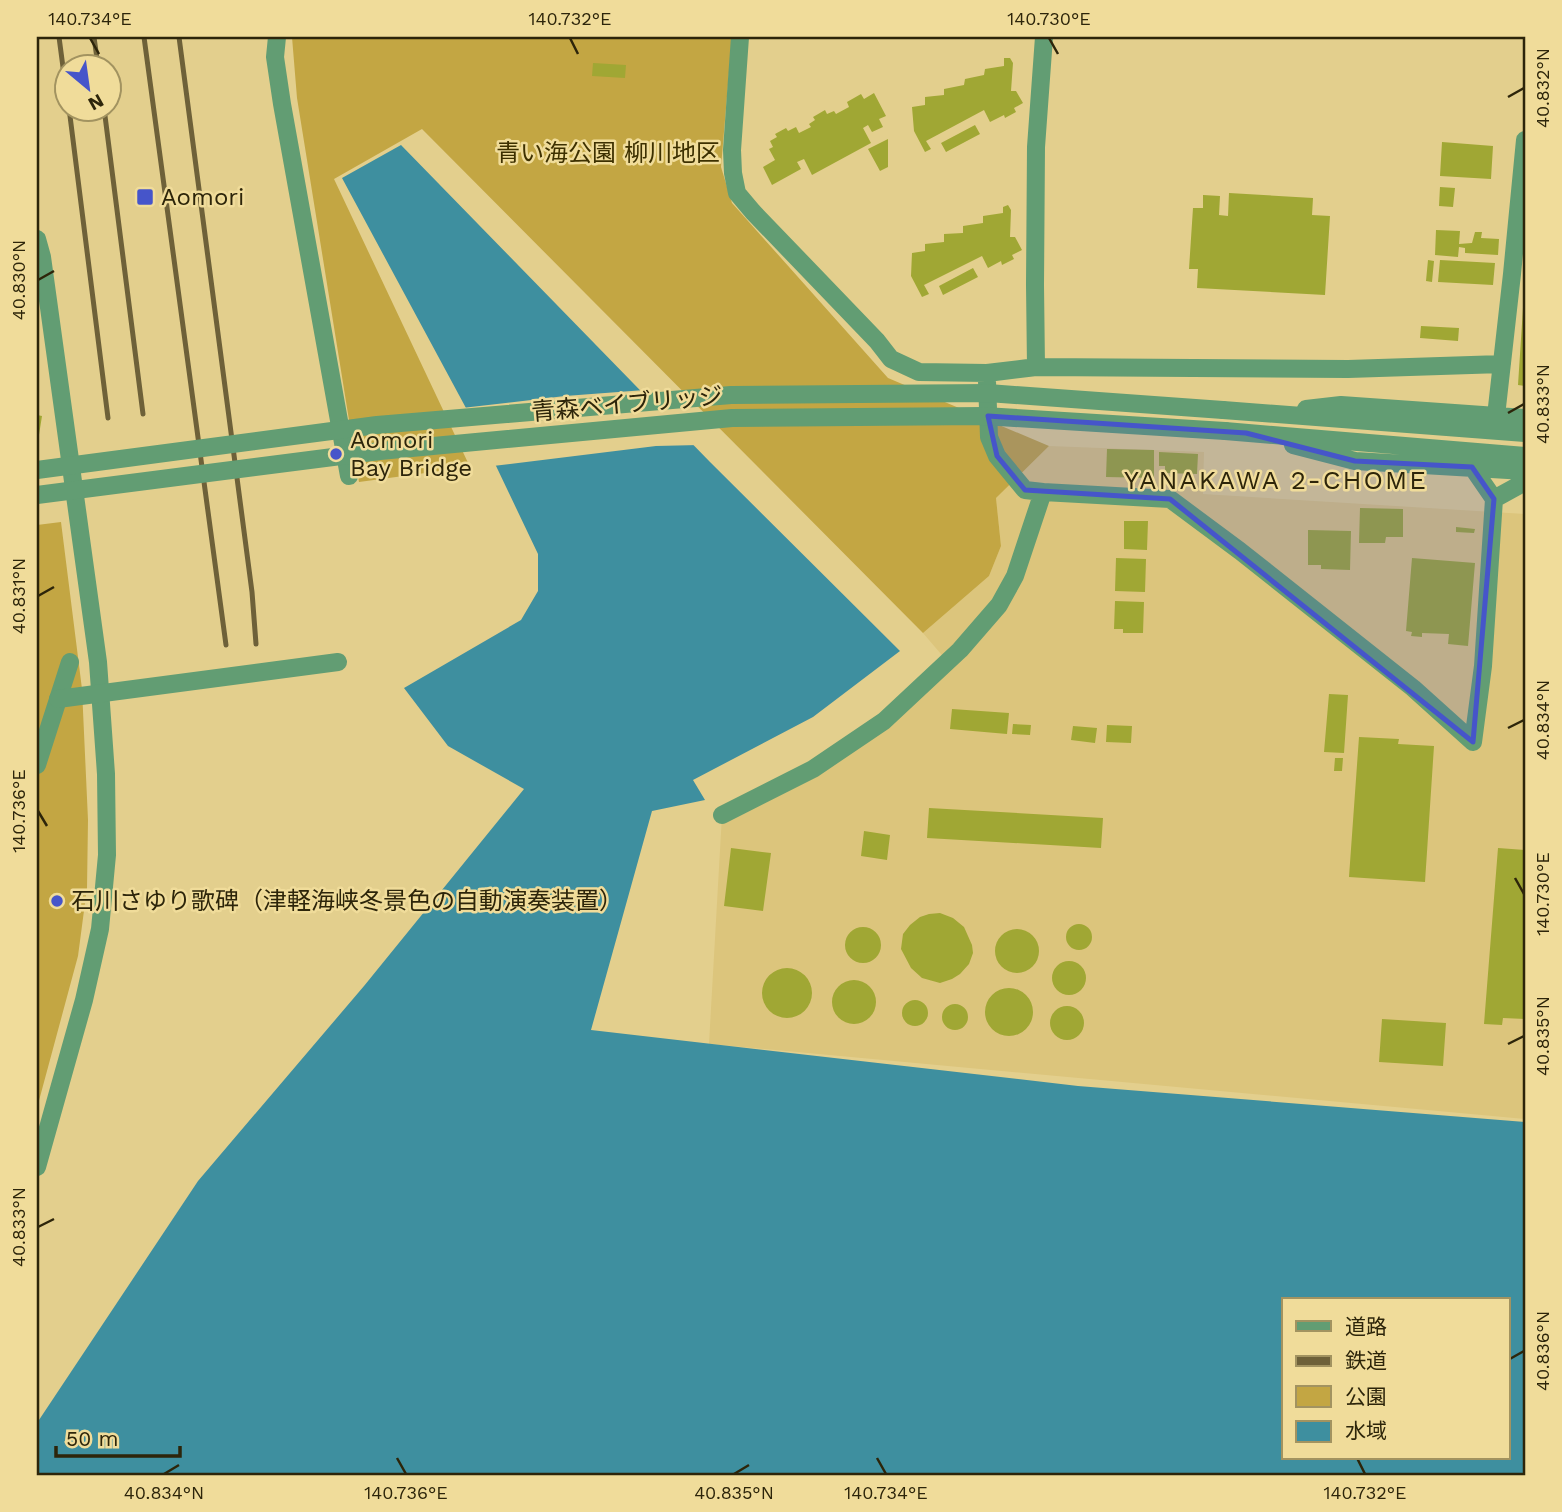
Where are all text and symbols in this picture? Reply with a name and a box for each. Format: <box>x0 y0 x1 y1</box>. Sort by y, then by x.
text: 140.734°E <box>48 8 132 29</box>
text: 140.732°E <box>529 8 611 29</box>
text: 140.730°E <box>1007 8 1091 29</box>
text: 40.832°N <box>1532 48 1553 128</box>
north arrow <box>52 52 122 122</box>
text: N <box>84 89 108 116</box>
park label: 青い海公園 柳川地区 <box>496 139 720 167</box>
place label: Aomori <box>161 183 244 211</box>
marker: Aomori <box>135 187 155 207</box>
text: 40.830°N <box>8 240 29 320</box>
text: 40.833°N <box>1532 364 1553 444</box>
street label: 青森ベイブリッジ <box>530 382 724 426</box>
place label: Aomori Bay Bridge <box>350 426 472 482</box>
marker: Aomori Bay Bridge <box>328 446 344 462</box>
district label: YANAKAWA 2-CHOME <box>1124 465 1428 495</box>
text: 40.831°N <box>8 558 29 634</box>
text: 40.834°N <box>1532 680 1553 760</box>
text: 140.736°E <box>8 769 29 853</box>
text: 140.730°E <box>1532 852 1553 936</box>
place label: 石川さゆり歌碑（津軽海峡冬景色の自動演奏装置） <box>71 887 623 915</box>
marker: 石川さゆり歌碑（津軽海峡冬景色の自動演奏装置） <box>49 893 65 909</box>
text: 40.835°N <box>1532 996 1553 1076</box>
text: 40.833°N <box>8 1187 29 1267</box>
legend <box>1282 1298 1510 1460</box>
text: 40.836°N <box>1532 1311 1553 1391</box>
text: 道路 <box>1345 1314 1387 1339</box>
text: 鉄道 <box>1345 1348 1387 1373</box>
text: 公園 <box>1345 1384 1387 1409</box>
scale bar <box>56 1414 180 1458</box>
text: 水域 <box>1345 1418 1387 1443</box>
text: 50 m <box>66 1426 118 1451</box>
text: 40.834°N <box>124 1482 204 1503</box>
text: 140.736°E <box>364 1482 448 1503</box>
text: 40.835°N <box>694 1482 774 1503</box>
text: 140.734°E <box>844 1482 928 1503</box>
text: 140.732°E <box>1324 1482 1406 1503</box>

